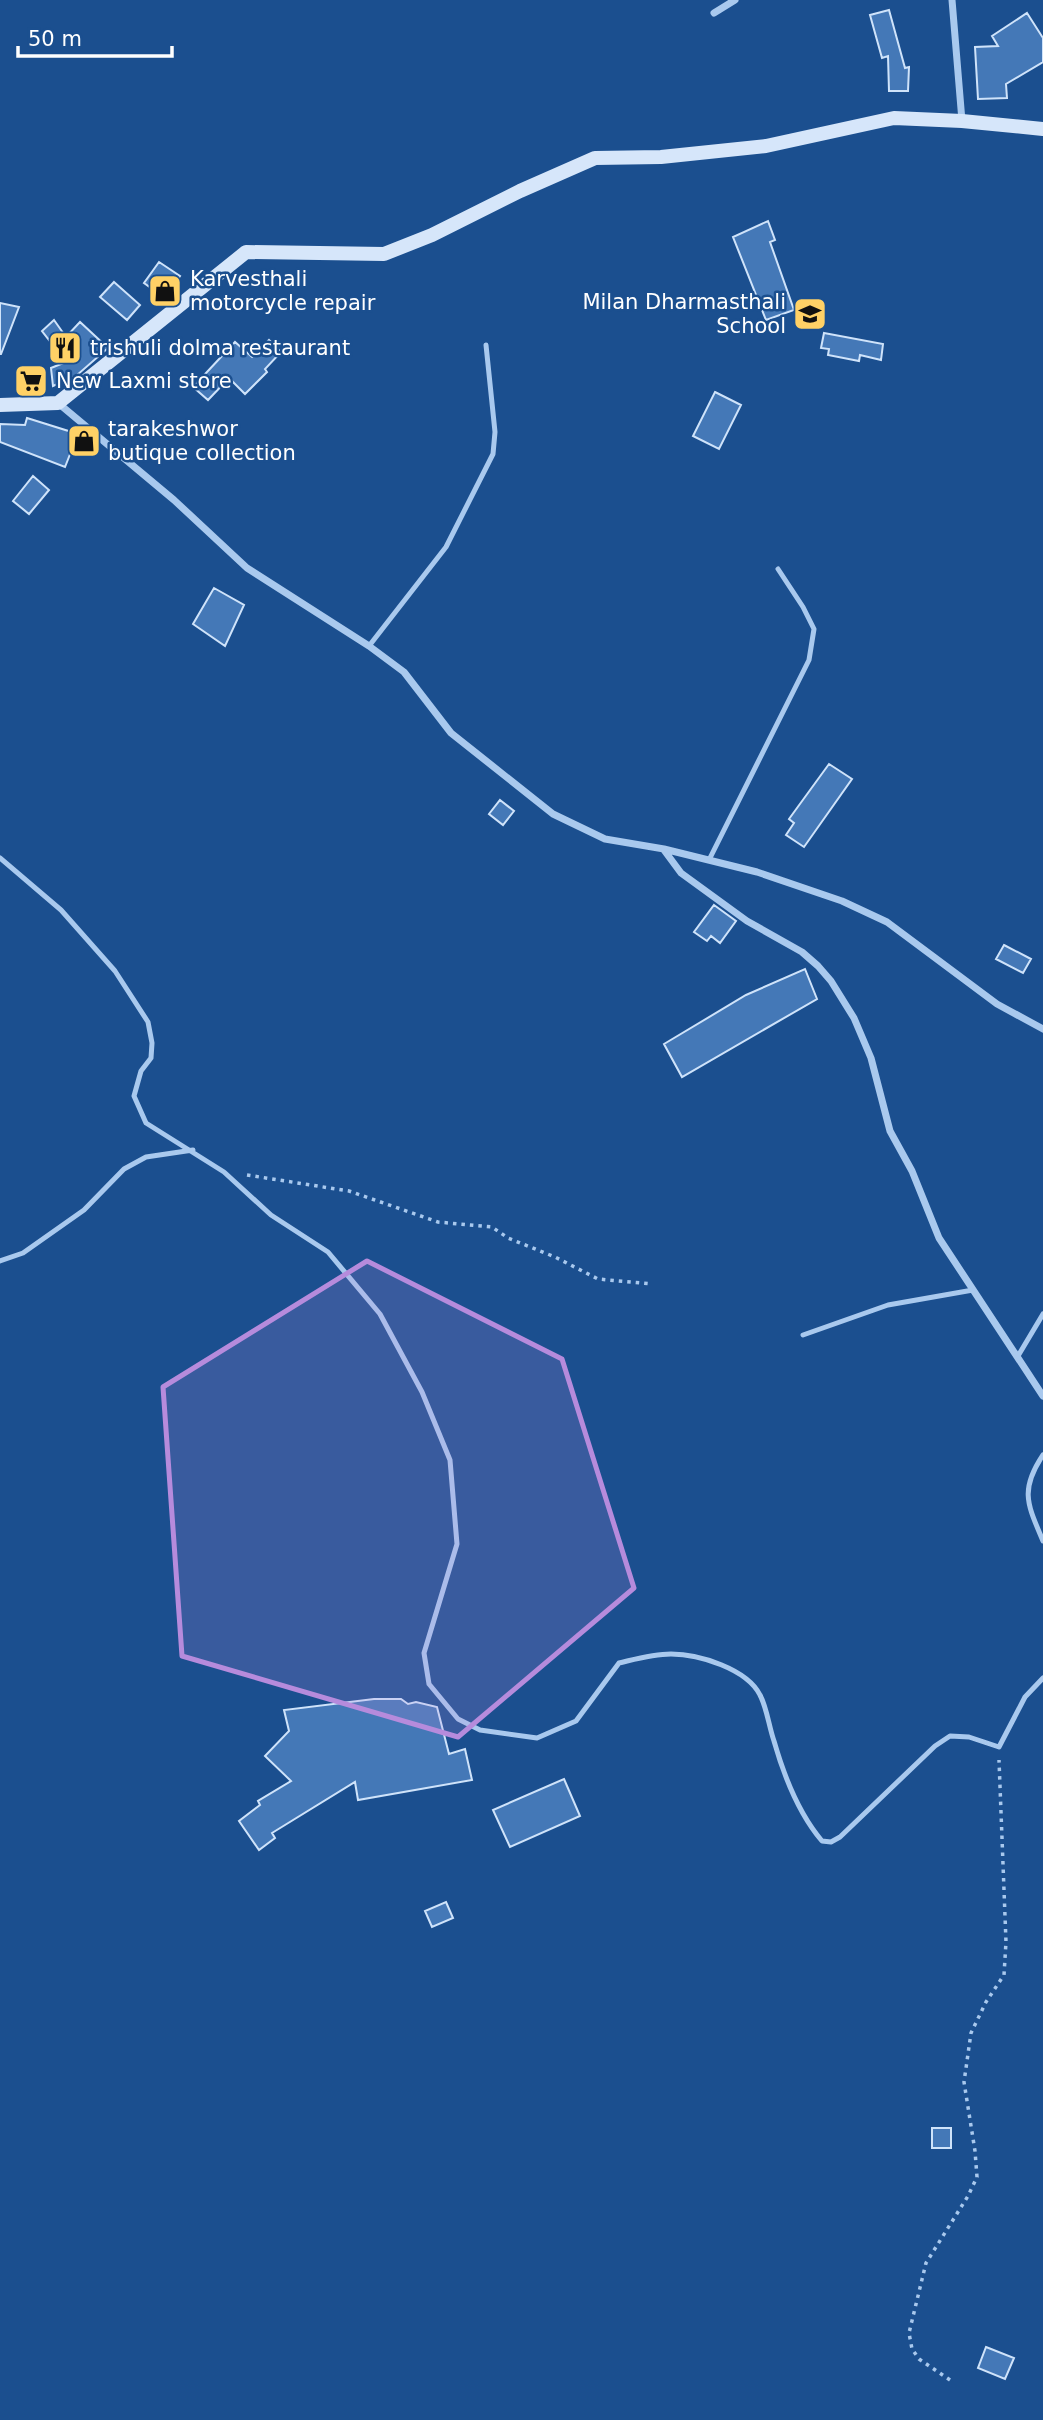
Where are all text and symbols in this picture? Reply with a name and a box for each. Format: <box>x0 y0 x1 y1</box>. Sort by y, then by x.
scale bar <box>18 14 172 58</box>
text: 50 m <box>28 27 82 51</box>
place label: Karvesthali motorcycle repair <box>190 267 376 315</box>
shop icon: Karvesthali motorcycle repair <box>146 272 184 310</box>
place label: Milan Dharmasthali School <box>582 290 786 338</box>
school or university icon: Milan Dharmasthali School <box>791 295 829 333</box>
restaurant icon: trishuli dolma restaurant <box>46 329 84 367</box>
place label: trishuli dolma restaurant <box>90 336 350 360</box>
supermarket icon: New Laxmi store <box>12 362 50 400</box>
place label: New Laxmi store <box>56 369 232 393</box>
place label: tarakeshwor butique collection <box>108 417 296 465</box>
shop icon: tarakeshwor butique collection <box>65 422 103 460</box>

